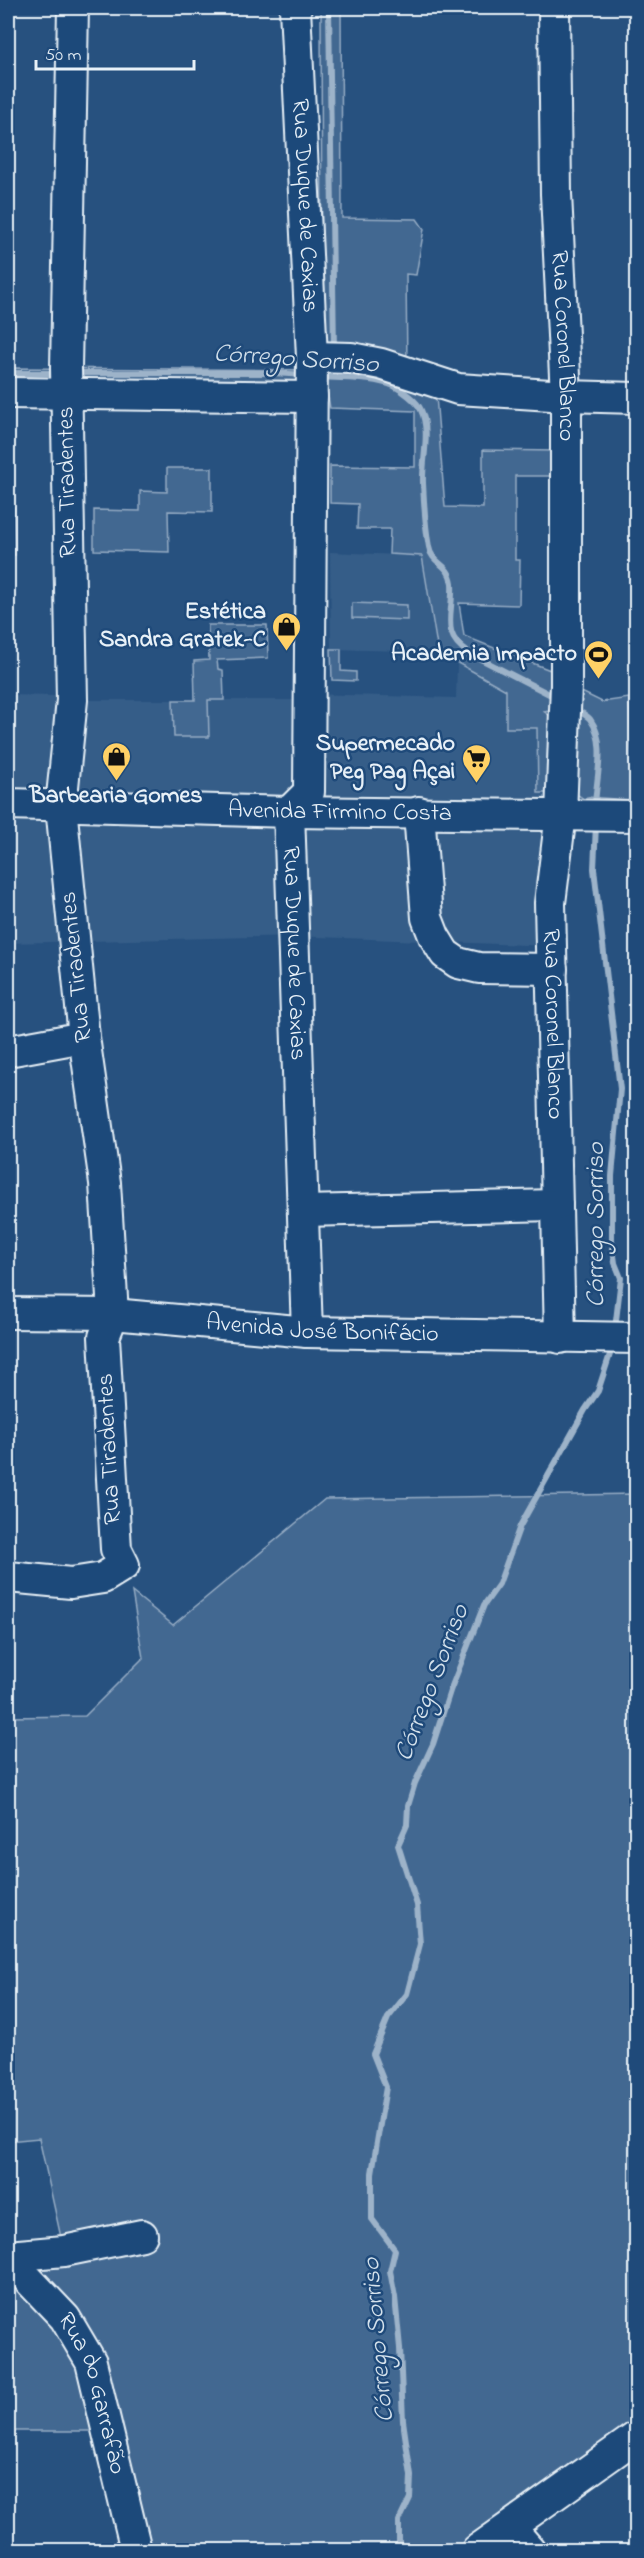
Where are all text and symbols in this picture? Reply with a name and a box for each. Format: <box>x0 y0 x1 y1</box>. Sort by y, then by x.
scale bar <box>36 33 194 71</box>
text: 50 m <box>45 43 82 69</box>
street label: Rua Duque de Caxias <box>282 98 327 314</box>
street label: Rua Coronel Blanco <box>541 250 584 441</box>
water label: Córrego Sorriso <box>212 335 381 385</box>
street label: Rua Tiradentes <box>49 406 87 558</box>
place label: Estética Sandra Gratek-C <box>99 595 266 658</box>
shop icon: Estética Sandra Gratek-C <box>271 610 303 652</box>
place label: Academia Impacto <box>391 637 577 672</box>
sports icon: Academia Impacto <box>582 638 614 680</box>
place label: Supermecado Peg Pag Açai <box>316 727 455 791</box>
shop icon: Barbearia Gomes <box>100 740 132 782</box>
supermarket icon: Supermecado Peg Pag Açai <box>460 742 492 784</box>
place label: Barbearia Gomes <box>29 779 202 814</box>
street label: Avenida Firmino Costa <box>228 793 452 831</box>
street label: Rua Duque de Caxias <box>273 846 315 1061</box>
street label: Rua Tiradentes <box>52 890 102 1044</box>
street label: Rua Coronel Blanco <box>533 928 572 1120</box>
water label: Córrego Sorriso <box>578 1141 616 1308</box>
street label: Avenida José Bonifácio <box>205 1305 439 1352</box>
street label: Rua Tiradentes <box>89 1372 131 1526</box>
water label: Córrego Sorriso <box>386 1598 481 1767</box>
water label: Córrego Sorriso <box>353 2255 405 2424</box>
street label: Rua do Garrafão <box>48 2306 135 2478</box>

